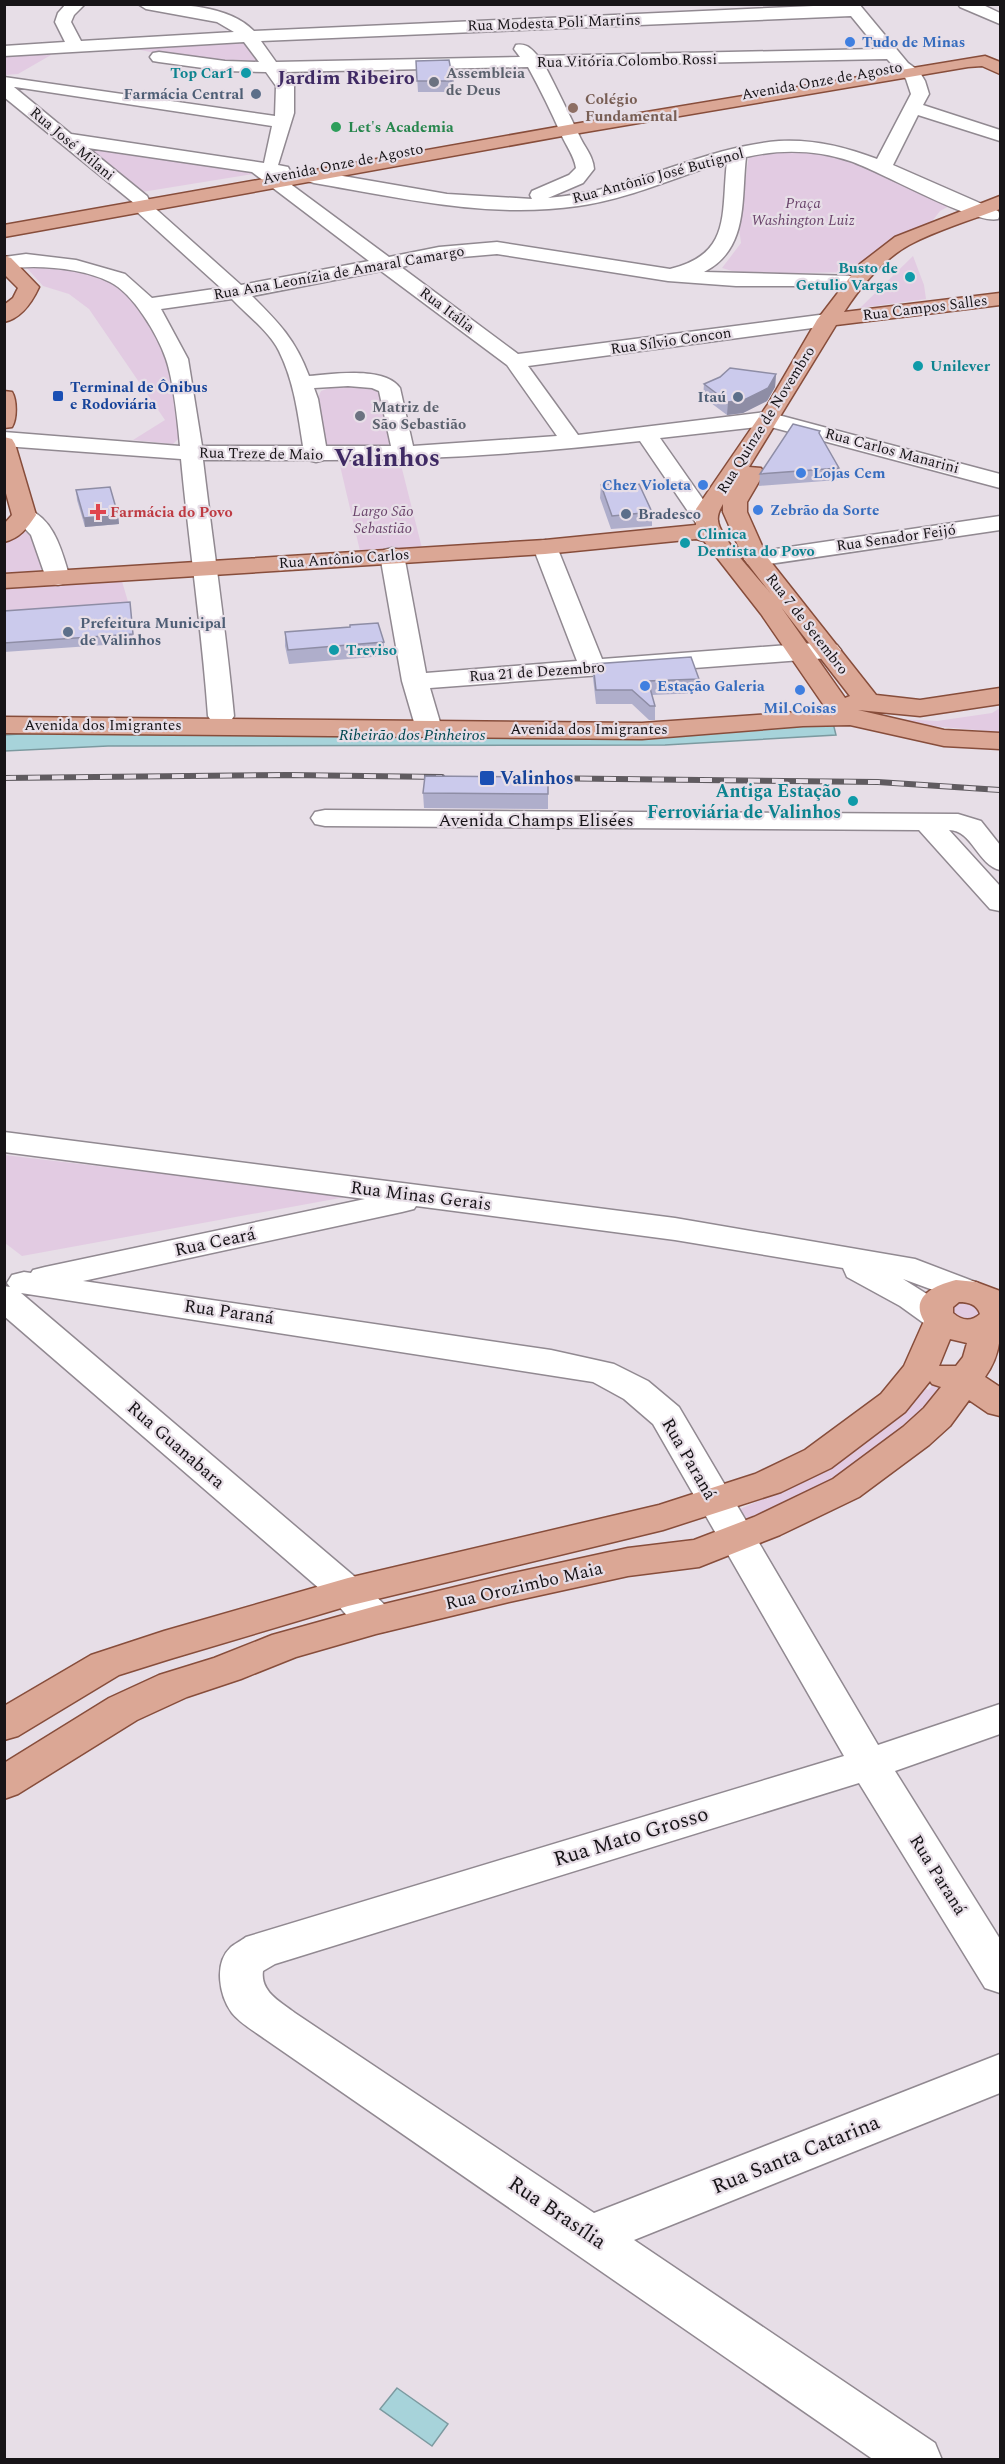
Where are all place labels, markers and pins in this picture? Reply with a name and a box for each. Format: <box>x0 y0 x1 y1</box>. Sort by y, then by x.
place label: Tudo de Minas <box>862 31 965 54</box>
marker: Tudo de Minas <box>843 35 857 49</box>
place label: Top Car1 <box>170 62 234 85</box>
place label: Assembleia de Deus <box>446 62 525 102</box>
marker: Top Car1 <box>239 66 253 80</box>
marker: Assembleia de Deus <box>427 75 441 89</box>
place label: Farmácia Central <box>123 83 244 106</box>
marker: Farmácia Central <box>249 87 263 101</box>
place label: Colégio Fundamental <box>585 88 678 128</box>
marker: Colégio Fundamental <box>566 101 580 115</box>
place label: Let's Academia <box>348 116 454 139</box>
marker: Let's Academia <box>329 120 343 134</box>
place label: Busto de Getulio Vargas <box>796 257 898 297</box>
marker: Busto de Getulio Vargas <box>903 270 917 284</box>
place label: Unilever <box>930 355 991 378</box>
marker: Unilever <box>911 359 925 373</box>
place label: Terminal de Ônibus e Rodoviária <box>70 376 208 416</box>
place label: Itaú <box>697 386 726 409</box>
marker: Terminal de Ônibus e Rodoviária <box>51 389 65 403</box>
marker: Itaú <box>731 390 745 404</box>
place label: Matriz de São Sebastião <box>372 396 466 436</box>
marker: Matriz de São Sebastião <box>353 409 367 423</box>
place label: Lojas Cem <box>813 462 886 485</box>
marker: Lojas Cem <box>794 466 808 480</box>
place label: Chez Violeta <box>602 474 691 497</box>
marker: Chez Violeta <box>696 478 710 492</box>
place label: Zebrão da Sorte <box>770 499 879 522</box>
place label: Farmácia do Povo <box>110 501 233 524</box>
place label: Bradesco <box>638 503 701 526</box>
marker: Zebrão da Sorte <box>751 503 765 517</box>
marker: Farmácia do Povo <box>91 505 105 519</box>
marker: Bradesco <box>619 507 633 521</box>
place label: Clinica Dentista do Povo <box>697 523 815 563</box>
marker: Clinica Dentista do Povo <box>678 536 692 550</box>
place label: Prefeitura Municipal de Valinhos <box>80 612 226 652</box>
marker: Prefeitura Municipal de Valinhos <box>61 625 75 639</box>
place label: Treviso <box>346 639 397 662</box>
marker: Treviso <box>327 643 341 657</box>
place label: Estação Galeria <box>657 675 765 698</box>
marker: Estação Galeria <box>638 679 652 693</box>
marker: Mil Coisas <box>793 683 807 697</box>
place label: Mil Coisas <box>763 697 837 720</box>
place label: Valinhos <box>500 765 574 792</box>
marker: Valinhos <box>478 769 496 787</box>
place label: Antiga Estação Ferroviária de Valinhos <box>647 778 841 826</box>
marker: Antiga Estação Ferroviária de Valinhos <box>846 794 860 808</box>

